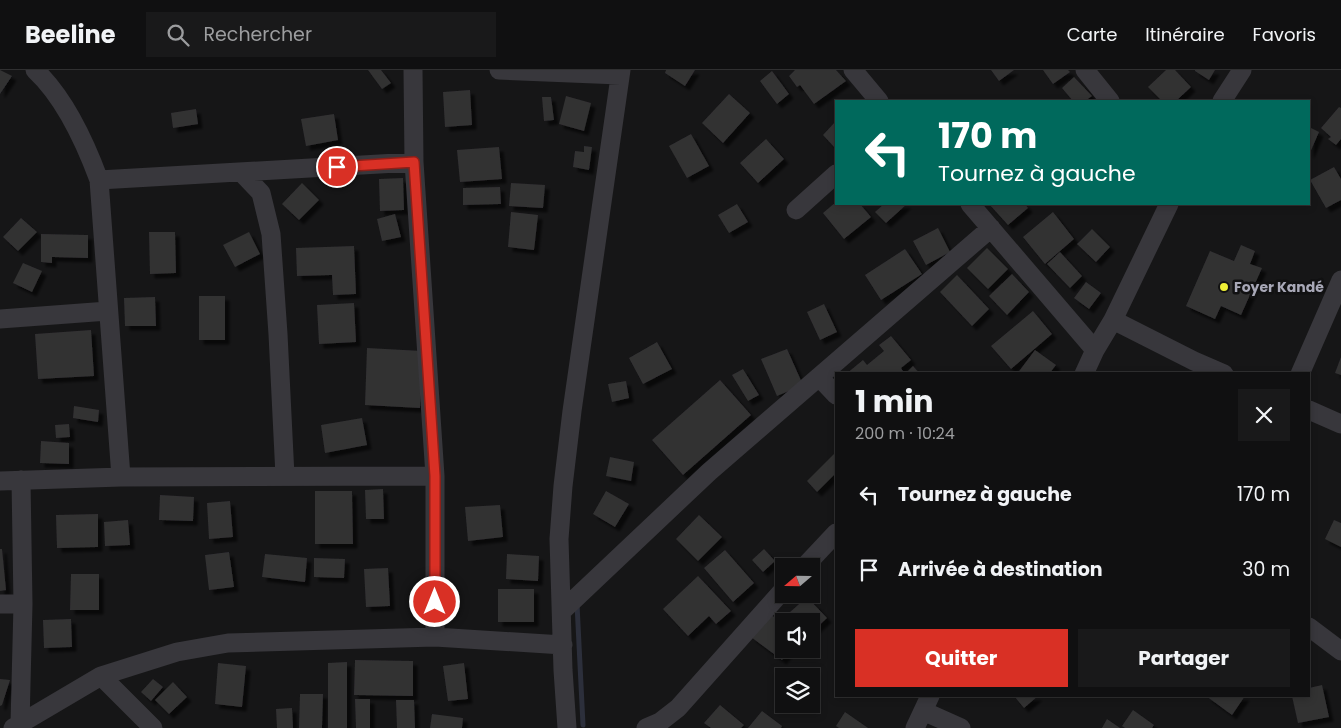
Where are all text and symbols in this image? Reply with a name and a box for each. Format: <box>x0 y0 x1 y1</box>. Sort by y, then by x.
search box <box>146 12 496 57</box>
text: Beeline <box>25 18 116 51</box>
icon: search <box>164 21 192 49</box>
text: Rechercher <box>204 21 312 48</box>
text: Carte <box>1067 22 1117 47</box>
text: Itinéraire <box>1145 22 1225 47</box>
text: Favoris <box>1253 22 1316 47</box>
text: 170 m <box>938 111 1037 160</box>
icon: left <box>855 120 920 185</box>
pin <box>316 146 358 188</box>
icon: arrive <box>323 153 351 181</box>
text: Tournez à gauche <box>938 158 1136 189</box>
place label: Foyer Kandé <box>1234 277 1324 297</box>
marker: Foyer Kandé <box>1218 281 1230 293</box>
text: 1 min <box>855 380 933 423</box>
button: close <box>1238 389 1290 441</box>
text: 200 m · 10:24 <box>855 422 955 445</box>
icon: left <box>855 481 883 509</box>
text: Tournez à gauche <box>898 481 1072 508</box>
text: 170 m <box>1237 481 1290 508</box>
icon: arrive <box>855 556 883 584</box>
text: Arrivée à destination <box>898 556 1103 583</box>
text: 30 m <box>1242 556 1290 583</box>
north arrow <box>775 558 820 602</box>
map controls <box>775 558 820 713</box>
position arrow <box>408 575 460 627</box>
button: sound <box>775 613 820 658</box>
button: Quitter <box>855 629 1068 687</box>
button: Partager <box>1078 629 1290 687</box>
button: layers <box>775 668 820 713</box>

